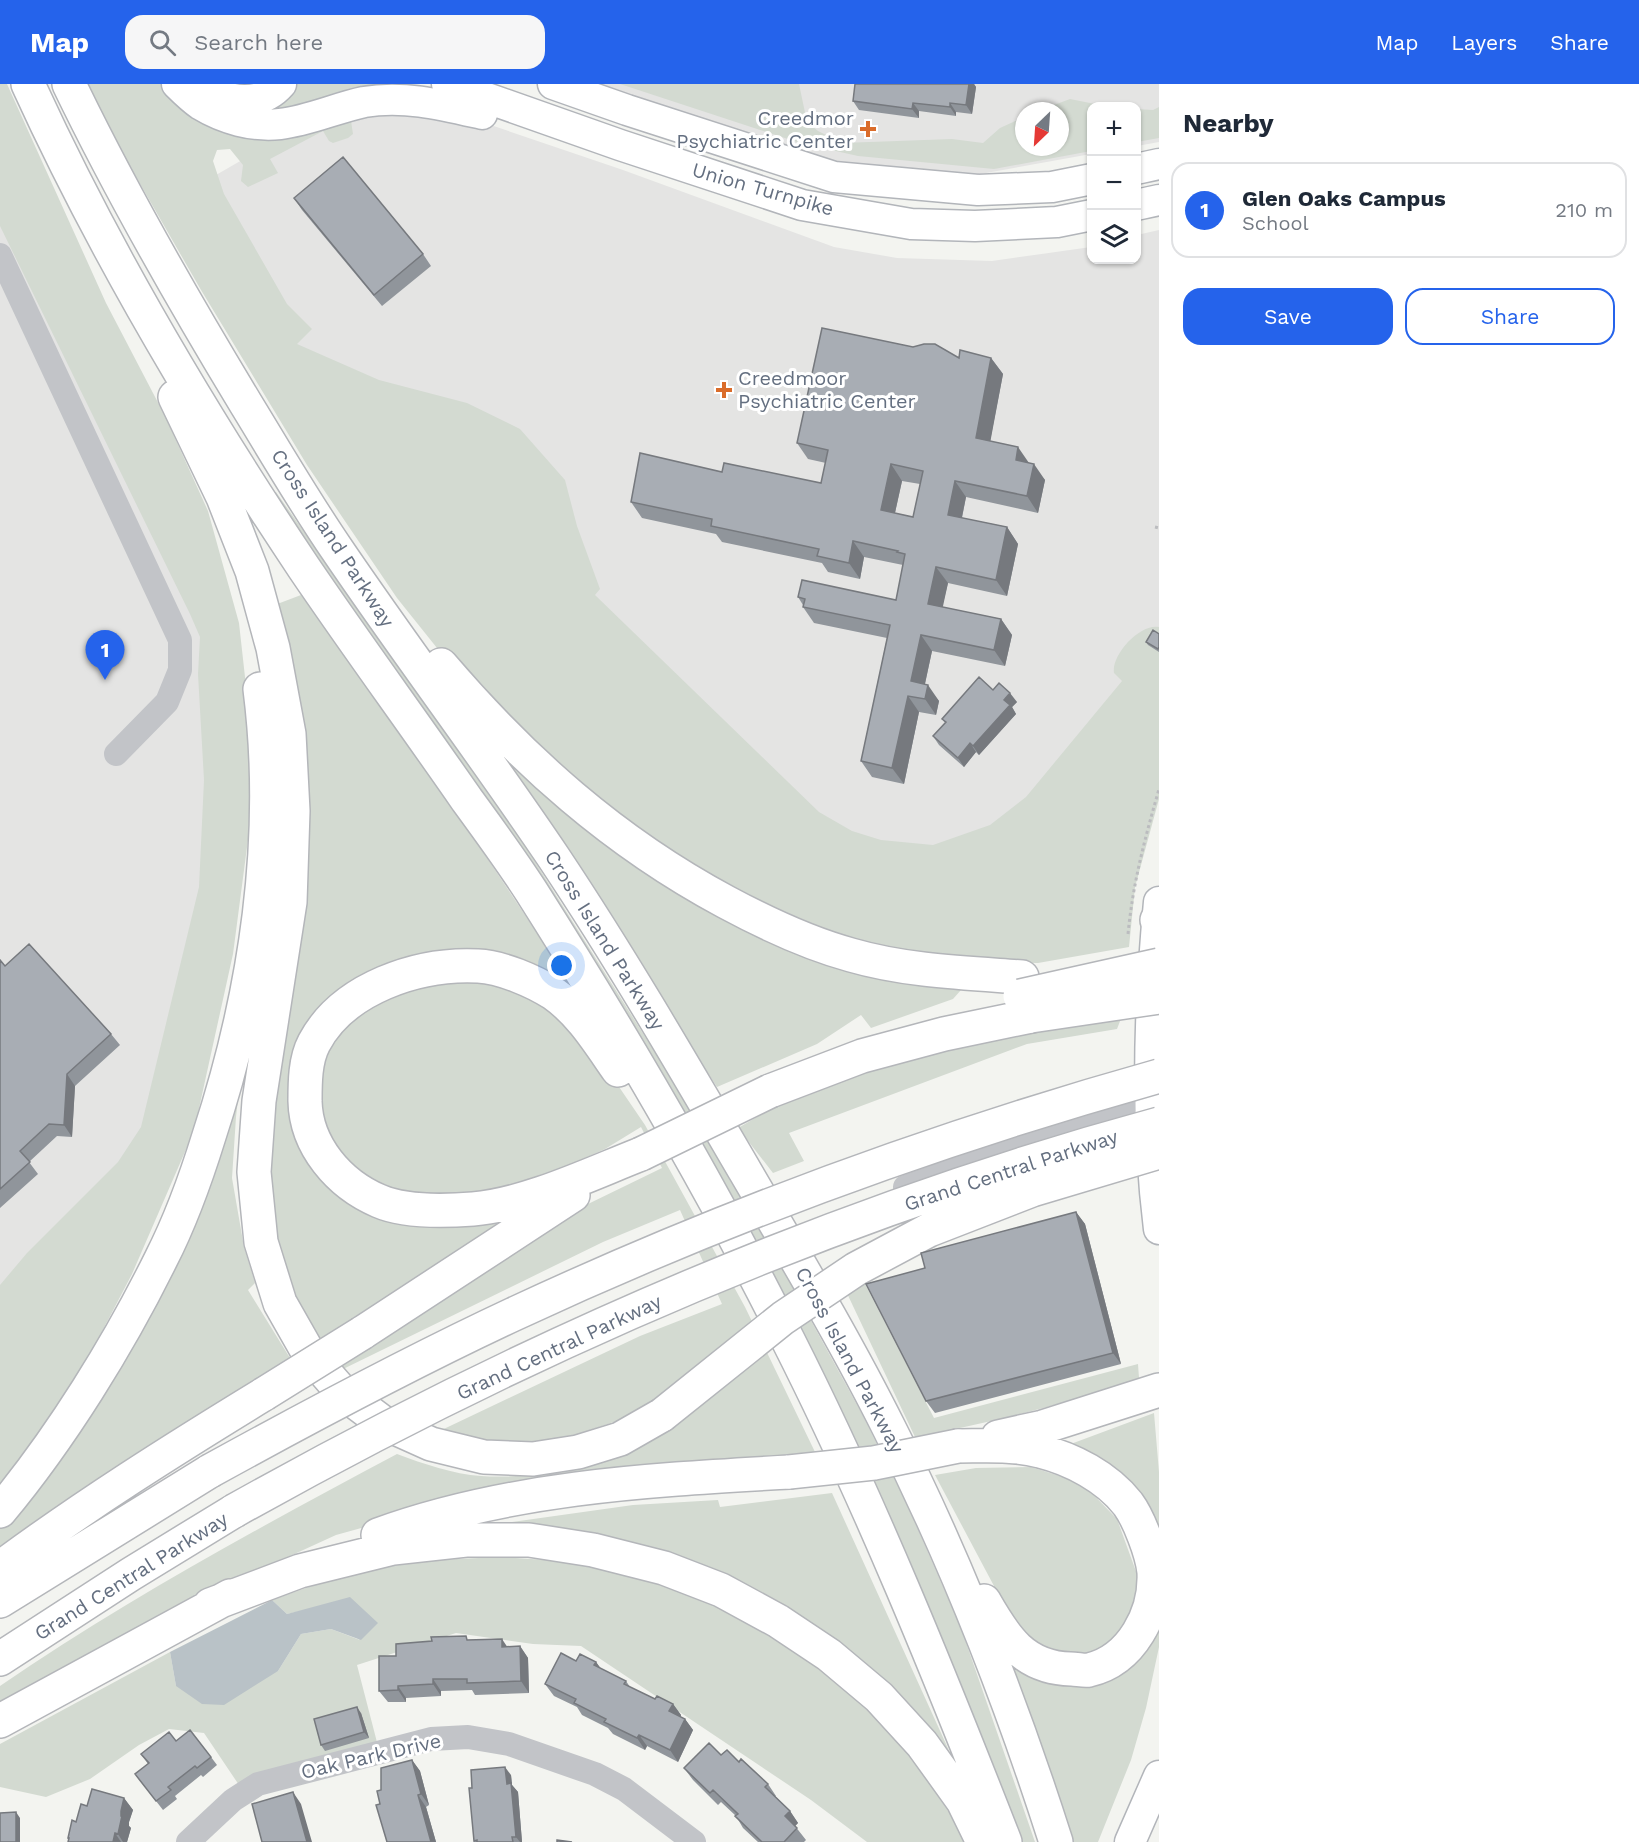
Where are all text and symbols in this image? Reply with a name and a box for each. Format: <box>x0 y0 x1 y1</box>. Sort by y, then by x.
search box <box>125 15 545 69</box>
text: Map <box>30 26 89 59</box>
icon: search <box>146 26 179 59</box>
text: Search here <box>194 30 323 55</box>
text: Map <box>1375 30 1418 55</box>
text: Layers <box>1451 30 1517 55</box>
text: Share <box>1550 30 1609 55</box>
north arrow <box>1015 102 1069 156</box>
map controls <box>1087 102 1141 264</box>
button: + <box>1087 102 1141 156</box>
place label: Creedmor Psychiatric Center <box>676 106 854 153</box>
text: Nearby <box>1183 108 1274 138</box>
marker: Creedmor Psychiatric Center <box>859 120 877 138</box>
button: − <box>1087 156 1141 210</box>
street label: Union Turnpike <box>689 157 837 221</box>
text: Glen Oaks Campus <box>1242 186 1446 211</box>
text: 1 <box>1200 198 1209 222</box>
text: 210 m <box>1555 198 1613 222</box>
button: layers <box>1087 210 1141 264</box>
text: School <box>1242 211 1309 235</box>
button: Save <box>1183 288 1393 345</box>
button: Share <box>1405 288 1615 345</box>
place label: Creedmoor Psychiatric Center <box>738 366 916 413</box>
marker: Creedmoor Psychiatric Center <box>715 381 733 399</box>
street label: Cross Island Parkway <box>266 444 400 632</box>
pin: 1 <box>86 630 124 680</box>
street label: Cross Island Parkway <box>540 846 671 1035</box>
your location <box>547 951 576 980</box>
street label: Grand Central Parkway <box>901 1124 1122 1216</box>
street label: Cross Island Parkway <box>791 1263 910 1458</box>
street label: Grand Central Parkway <box>453 1289 666 1405</box>
street label: Grand Central Parkway <box>30 1506 233 1645</box>
street label: Oak Park Drive <box>299 1728 443 1784</box>

